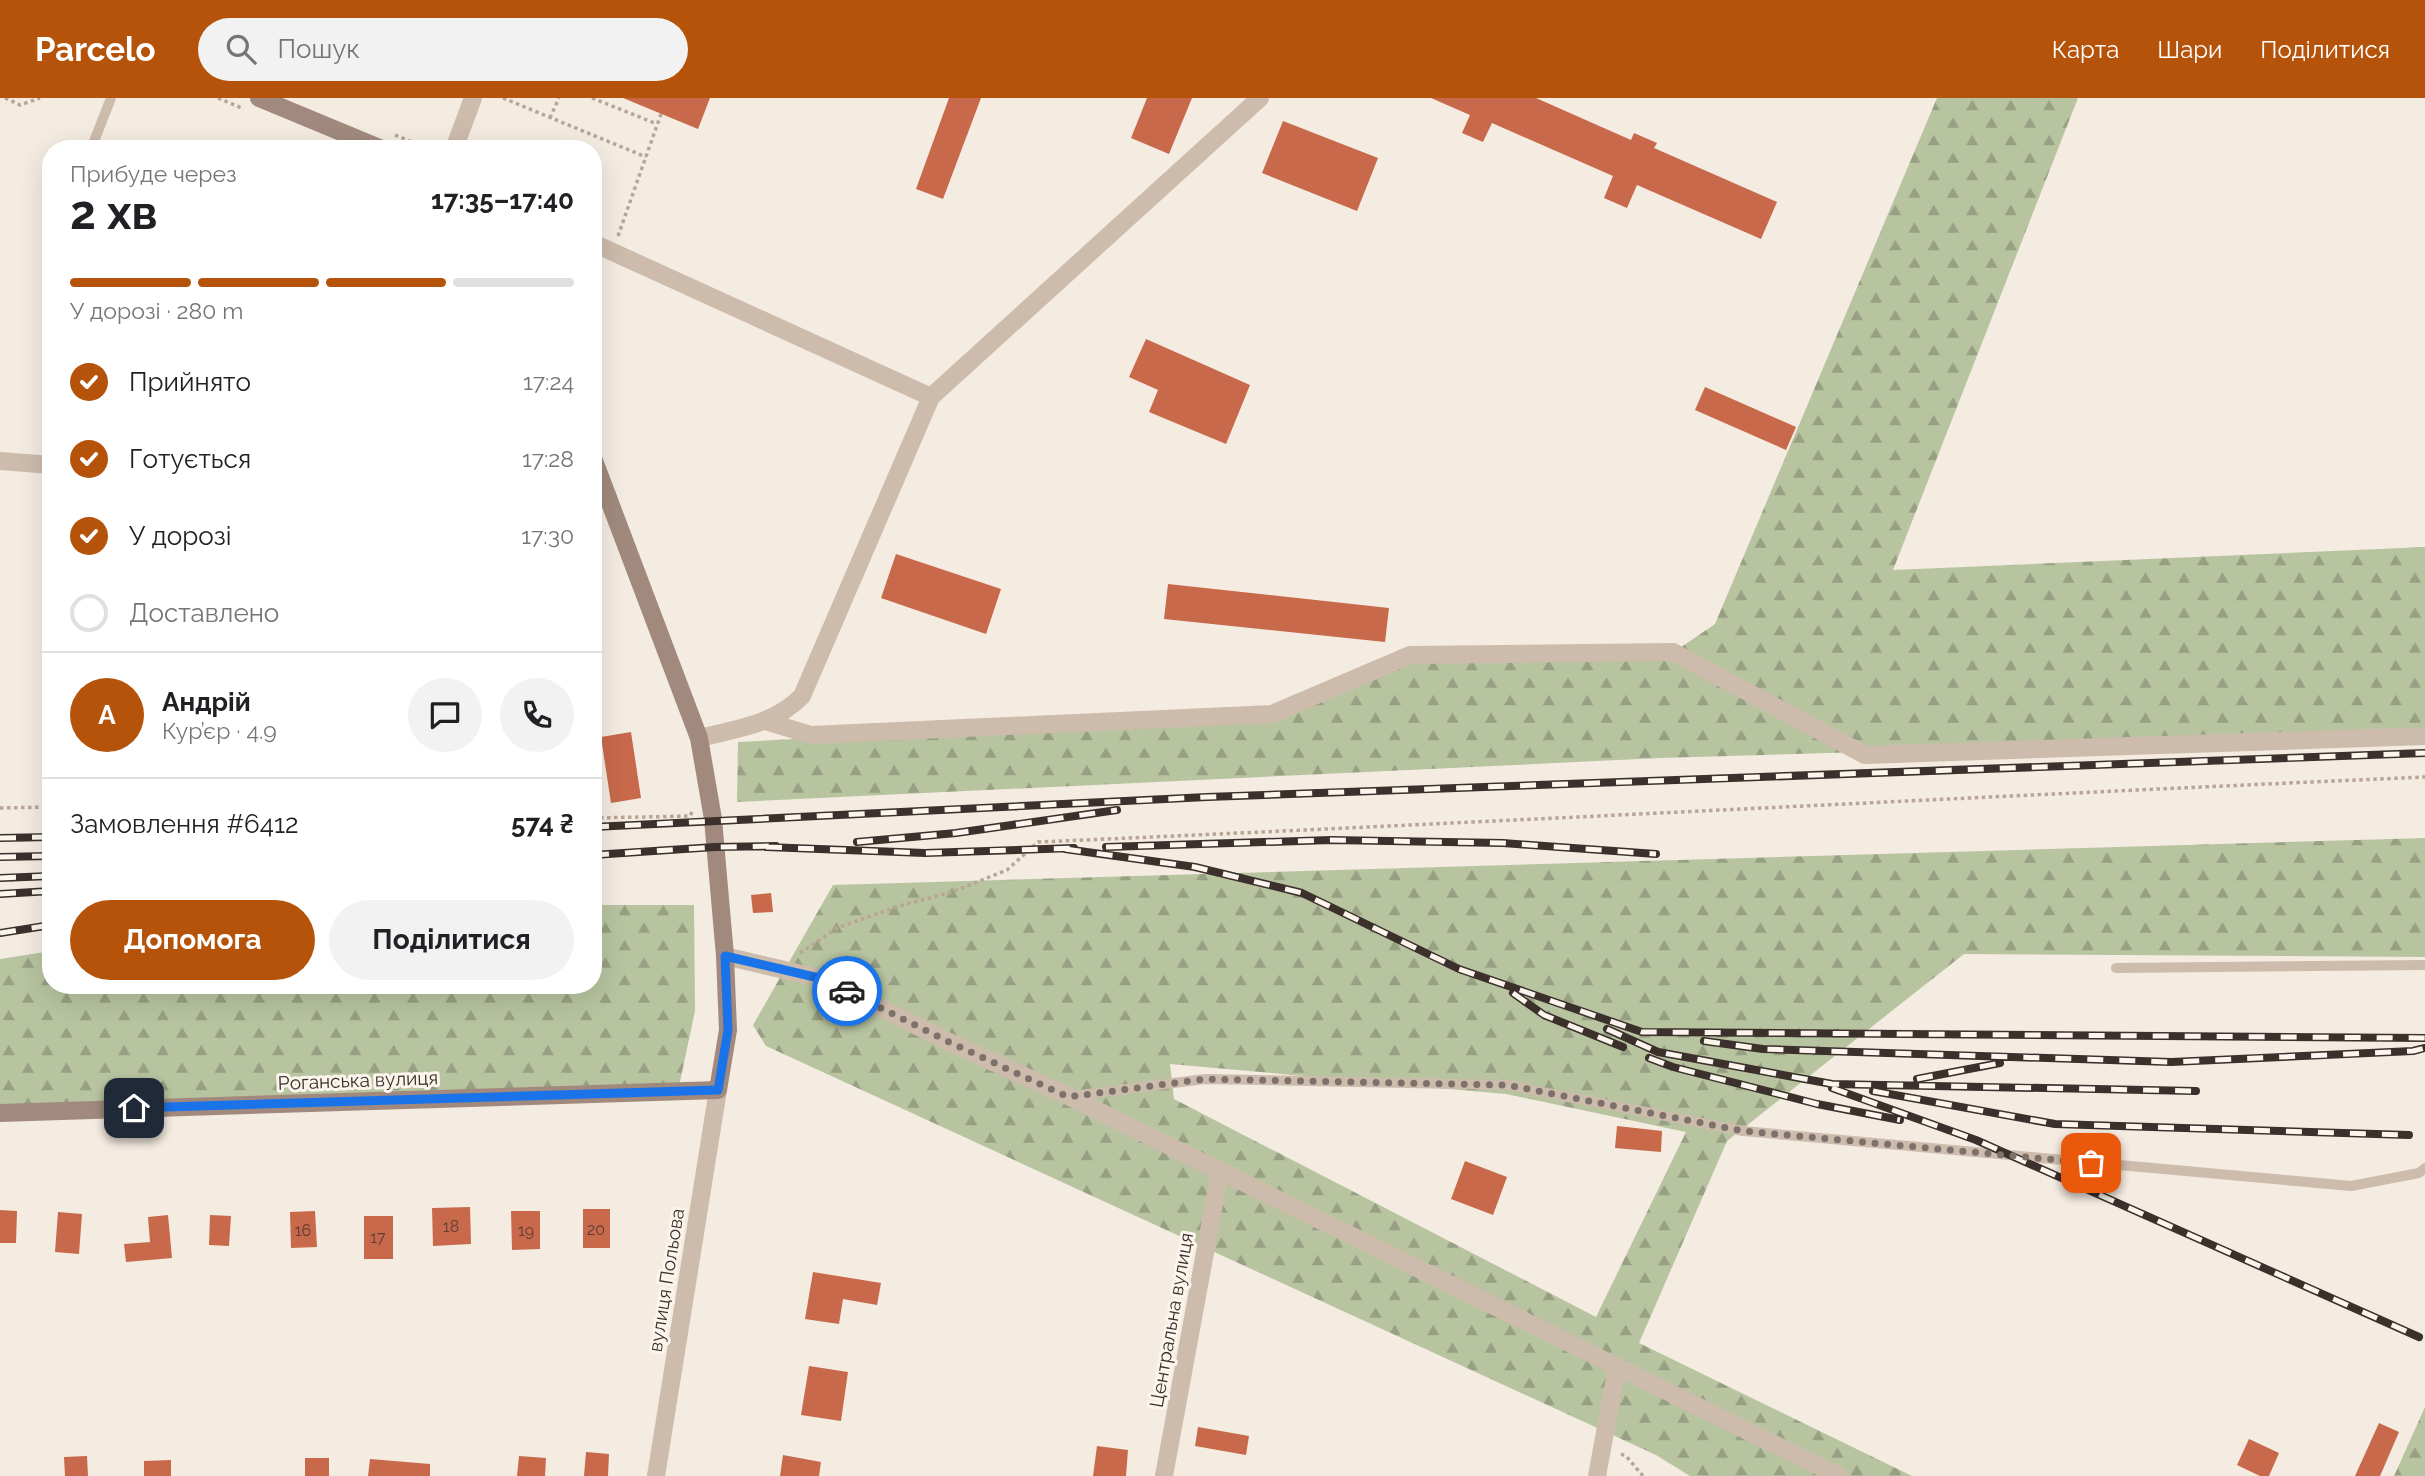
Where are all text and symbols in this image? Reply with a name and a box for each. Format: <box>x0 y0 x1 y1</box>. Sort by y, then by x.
search box <box>198 18 688 81</box>
text: Parcelo <box>35 30 156 69</box>
icon: search <box>222 30 260 68</box>
text: Пошук <box>278 34 360 64</box>
text: Карта <box>2052 35 2119 64</box>
text: Шари <box>2157 35 2222 64</box>
text: Поділитися <box>2260 35 2390 64</box>
text: Прибуде через <box>70 160 237 187</box>
text: 17:35–17:40 <box>431 185 574 215</box>
text: 2 хв <box>70 186 157 240</box>
text: У дорозі · 280 m <box>70 297 243 324</box>
icon: check <box>70 363 108 401</box>
text: Прийнято <box>129 367 251 397</box>
text: 17:24 <box>523 368 574 395</box>
icon: check <box>70 440 108 478</box>
text: Готується <box>129 444 251 474</box>
text: 17:28 <box>522 445 574 472</box>
icon: check <box>70 517 108 555</box>
text: У дорозі <box>129 521 231 551</box>
text: 17:30 <box>521 522 574 549</box>
text: Доставлено <box>129 598 279 628</box>
button: chat <box>408 678 482 752</box>
button: phone <box>500 678 574 752</box>
text: Андрій <box>162 687 251 717</box>
text: А <box>98 700 116 730</box>
text: Кур’єр · 4.9 <box>162 717 277 744</box>
text: Замовлення #6412 <box>70 809 299 839</box>
text: 574 ₴ <box>511 809 574 839</box>
button: Допомога <box>70 900 315 980</box>
button: Поділитися <box>329 900 574 980</box>
courier <box>812 956 882 1026</box>
icon: car <box>828 972 866 1010</box>
street label: Роганська вулиця <box>277 1066 439 1094</box>
pin <box>104 1078 164 1138</box>
icon: home <box>115 1089 153 1127</box>
pin <box>2061 1133 2121 1193</box>
icon: bag <box>2072 1144 2110 1182</box>
street label: вулиця Польова <box>644 1207 688 1353</box>
house number: 18 <box>443 1217 459 1236</box>
house number: 20 <box>587 1220 605 1239</box>
house number: 16 <box>295 1221 311 1240</box>
house number: 19 <box>518 1221 534 1240</box>
house number: 17 <box>370 1228 386 1247</box>
street label: Центральна вулиця <box>1145 1231 1197 1409</box>

